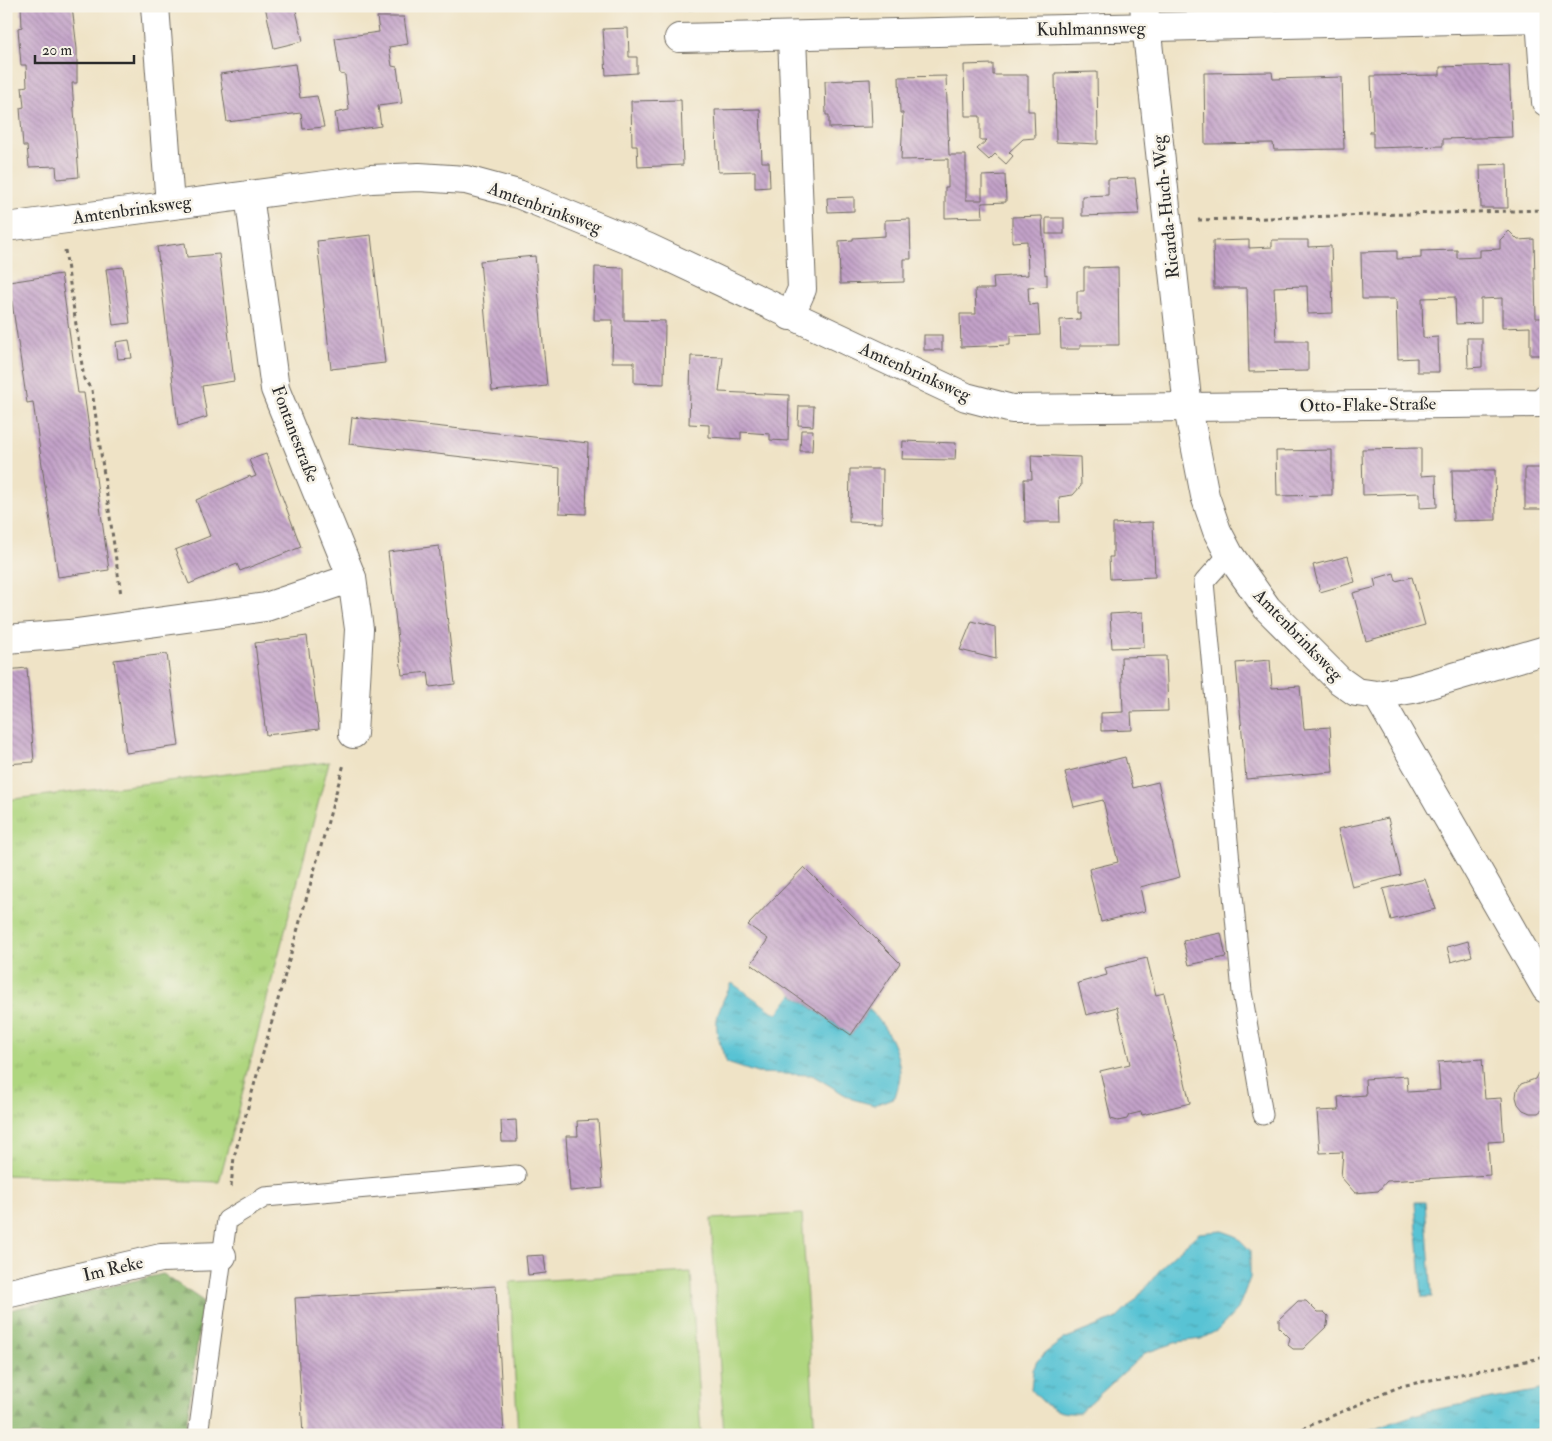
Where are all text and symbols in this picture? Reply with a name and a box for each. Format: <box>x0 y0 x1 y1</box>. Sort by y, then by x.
street label: Kuhlmannsweg <box>1036 17 1147 41</box>
scale bar <box>35 32 134 64</box>
text: 20 m <box>42 41 72 60</box>
street label: Ricarda-Huch-Weg <box>1147 133 1185 280</box>
street label: Amtenbrinksweg <box>484 176 606 240</box>
street label: Amtenbrinksweg <box>70 190 194 230</box>
street label: Amtenbrinksweg <box>855 337 975 407</box>
street label: Fontanestraße <box>266 382 324 486</box>
street label: Otto-Flake-Straße <box>1300 392 1437 418</box>
street label: Amtenbrinksweg <box>1248 583 1349 687</box>
street label: Im Reke <box>81 1251 146 1287</box>

